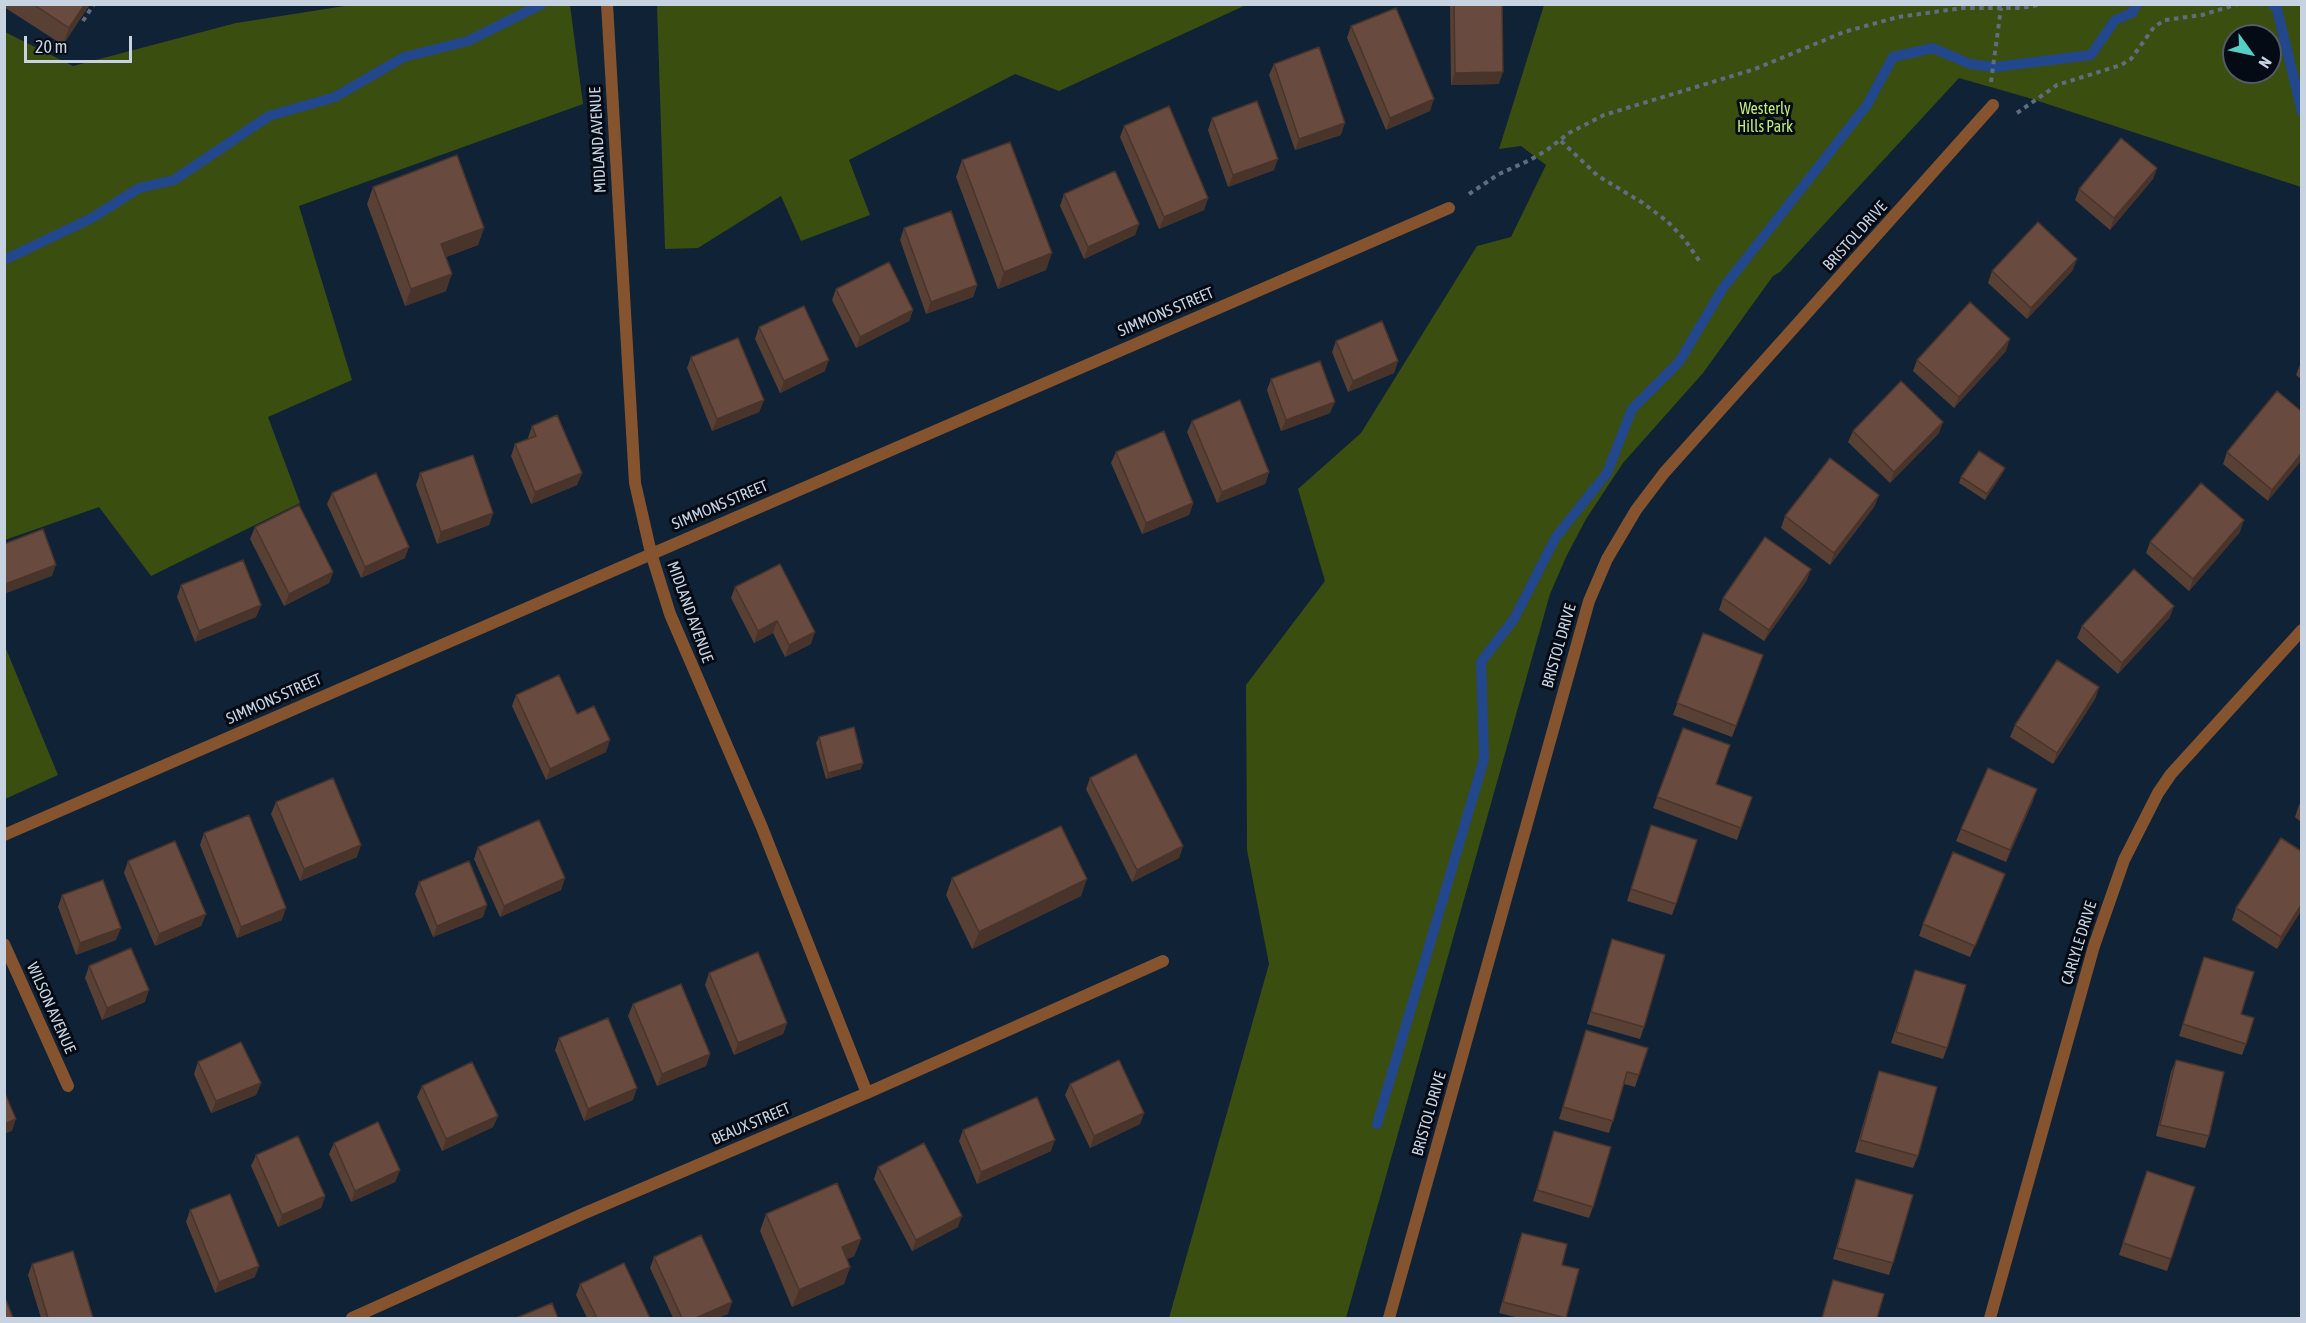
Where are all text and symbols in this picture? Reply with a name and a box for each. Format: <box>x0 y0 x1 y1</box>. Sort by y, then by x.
scale bar <box>27 24 135 62</box>
north arrow <box>2222 24 2282 84</box>
text: 20 m <box>35 36 67 57</box>
text: N <box>2255 54 2276 72</box>
street label: MIDLAND AVENUE <box>586 86 610 194</box>
park label: Westerly Hills Park <box>1737 99 1793 137</box>
street label: BRISTOL DRIVE <box>1819 197 1891 275</box>
street label: SIMMONS STREET <box>1115 283 1217 341</box>
street label: SIMMONS STREET <box>669 476 771 534</box>
street label: MIDLAND AVENUE <box>663 559 717 665</box>
street label: BRISTOL DRIVE <box>1538 602 1580 690</box>
street label: SIMMONS STREET <box>223 669 325 729</box>
street label: CARLYLE DRIVE <box>2057 899 2101 987</box>
street label: WILSON AVENUE <box>22 960 80 1056</box>
street label: BRISTOL DRIVE <box>1408 1070 1450 1158</box>
street label: BEAUX STREET <box>709 1099 793 1149</box>

